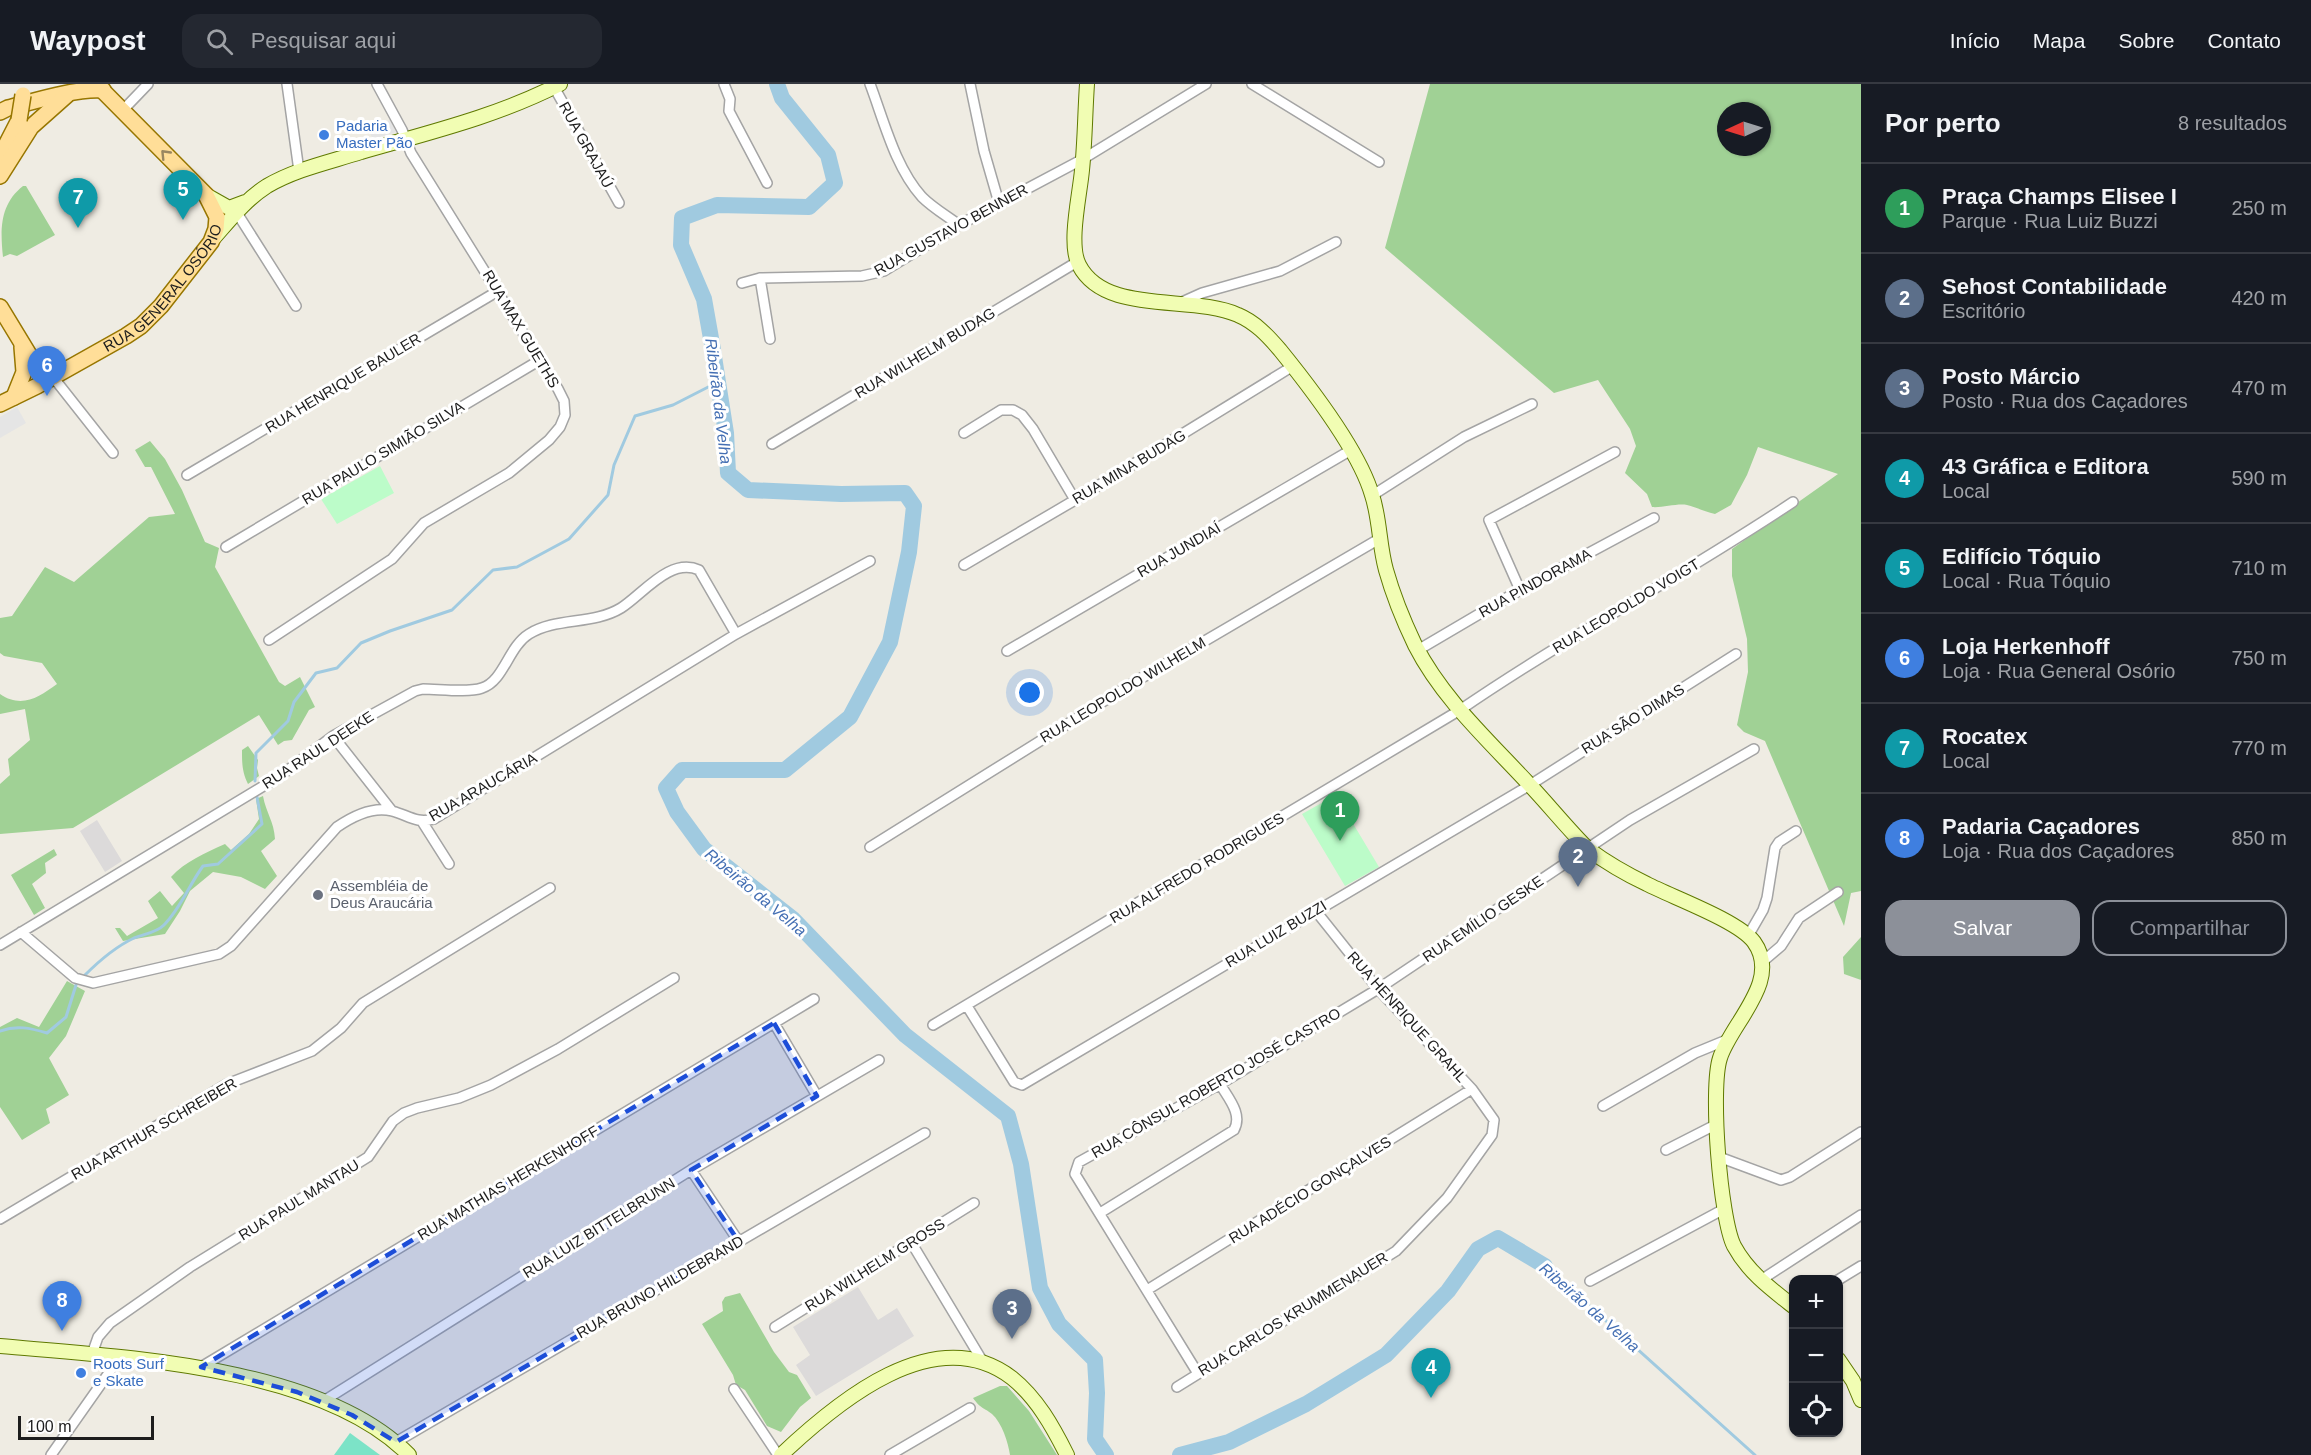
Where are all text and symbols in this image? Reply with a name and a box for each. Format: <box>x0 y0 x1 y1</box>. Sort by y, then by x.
search box <box>182 14 602 68</box>
text: Waypost <box>30 25 146 56</box>
icon: search <box>203 25 236 58</box>
text: Pesquisar aqui <box>251 28 396 53</box>
text: Início <box>1950 29 2000 52</box>
text: Mapa <box>2033 29 2085 52</box>
text: Sobre <box>2118 29 2174 52</box>
text: Contato <box>2207 29 2281 52</box>
street label: RUA GRAJAÚ <box>556 99 617 191</box>
north arrow <box>1717 102 1771 156</box>
text: Por perto <box>1885 108 2001 138</box>
text: 8 resultados <box>2178 112 2287 134</box>
place label: Padaria Master Pão <box>336 117 413 151</box>
marker: Padaria Master Pão <box>317 128 331 142</box>
one-way arrow <box>161 150 172 160</box>
pin: 5 <box>164 170 202 220</box>
pin: 7 <box>58 178 98 228</box>
street label: RUA GUSTAVO BENNER <box>871 180 1031 279</box>
text: Praça Champs Elisee I <box>1942 184 2177 209</box>
text: 1 <box>1899 197 1910 219</box>
text: 250 m <box>2231 197 2287 219</box>
text: Parque · Rua Luiz Buzzi <box>1942 210 2158 232</box>
street label: RUA GENERAL OSÓRIO <box>100 222 225 355</box>
street label: RUA MAX GUETHS <box>480 267 563 391</box>
text: Sehost Contabilidade <box>1942 274 2167 299</box>
text: 2 <box>1899 287 1910 309</box>
text: 420 m <box>2231 287 2287 309</box>
text: Escritório <box>1942 300 2025 322</box>
street label: RUA WILHELM BUDAG <box>851 304 998 401</box>
street label: RUA HENRIQUE BAULER <box>262 329 424 436</box>
water label: Ribeirão da Velha <box>702 337 735 465</box>
pin: 6 <box>28 346 66 396</box>
text: Posto Márcio <box>1942 364 2080 389</box>
text: 3 <box>1899 377 1910 399</box>
text: 470 m <box>2231 377 2287 399</box>
text: Posto · Rua dos Caçadores <box>1942 390 2188 412</box>
street label: RUA PAULO SIMIÃO SILVA <box>299 397 467 508</box>
street label: RUA MINA BUDAG <box>1069 426 1188 507</box>
text: 43 Gráfica e Editora <box>1942 454 2149 479</box>
text: 4 <box>1899 467 1910 489</box>
text: 590 m <box>2231 467 2287 489</box>
text: Local <box>1942 480 1990 502</box>
street label: RUA JUNDIAÍ <box>1134 518 1224 580</box>
text: Edifício Tóquio <box>1942 544 2101 569</box>
street label: RUA PINDORAMA <box>1476 545 1594 621</box>
street label: RUA LEOPOLDO VOIGT <box>1549 555 1702 656</box>
text: 5 <box>1899 557 1910 579</box>
text: 710 m <box>2231 557 2287 579</box>
text: Local · Rua Tóquio <box>1942 570 2111 592</box>
street label: RUA LEOPOLDO WILHELM <box>1037 633 1209 746</box>
text: Loja Herkenhoff <box>1942 634 2109 659</box>
text: 6 <box>1899 647 1910 669</box>
text: 750 m <box>2231 647 2287 669</box>
text: Loja · Rua General Osório <box>1942 660 2175 682</box>
your location <box>1015 678 1044 707</box>
street label: RUA SÃO DIMAS <box>1578 680 1687 757</box>
street label: RUA RAUL DEEKE <box>259 707 377 792</box>
text: Rocatex <box>1942 724 2028 749</box>
text: 7 <box>1899 737 1910 759</box>
text: 770 m <box>2231 737 2287 759</box>
street label: RUA ARAUCÁRIA <box>426 749 540 824</box>
text: Local <box>1942 750 1990 772</box>
pin: 1 <box>1320 792 1360 841</box>
street label: RUA ALFREDO RODRIGUES <box>1107 809 1287 926</box>
text: Padaria Caçadores <box>1942 814 2140 839</box>
text: 8 <box>1899 827 1910 849</box>
text: 850 m <box>2231 827 2287 849</box>
pin: 2 <box>1558 838 1598 887</box>
text: Loja · Rua dos Caçadores <box>1942 840 2174 862</box>
water label: Ribeirão da Velha <box>702 845 810 940</box>
street label: RUA EMÍLIO GESKE <box>1419 872 1546 965</box>
place label: Assembléia de Deus Araucária <box>330 877 433 911</box>
marker: Assembléia de Deus Araucária <box>311 888 325 902</box>
street label: RUA LUIZ BUZZI <box>1222 897 1329 970</box>
button: Salvar <box>1885 900 2080 956</box>
button: Compartilhar <box>2092 900 2287 956</box>
street label: RUA HENRIQUE GRAHL <box>1344 948 1471 1086</box>
street label: RUA CÔNSUL ROBERTO JOSÉ CASTRO <box>1088 1004 1343 1161</box>
street label: RUA ARTHUR SCHREIBER <box>68 1074 240 1183</box>
street label: RUA MATHIAS HERKENHOFF <box>414 1122 601 1243</box>
street label: RUA ADÉCIO GONÇALVES <box>1225 1133 1394 1247</box>
street label: RUA PAUL MANTAU <box>235 1156 362 1244</box>
street label: RUA LUIZ BITTELBRUNN <box>520 1174 678 1281</box>
street label: RUA WILHELM GROSS <box>802 1215 948 1315</box>
street label: RUA BRUNO HILDEBRAND <box>573 1232 746 1341</box>
street label: RUA CARLOS KRUMMENAUER <box>1195 1248 1391 1379</box>
water label: Ribeirão da Velha <box>1536 1259 1643 1355</box>
map controls <box>1789 1275 1843 1437</box>
button: + <box>1789 1275 1843 1329</box>
pin: 8 <box>42 1282 82 1331</box>
pin: 3 <box>992 1290 1032 1339</box>
button: − <box>1789 1329 1843 1383</box>
pin: 4 <box>1412 1348 1450 1398</box>
place label: Roots Surf e Skate <box>93 1355 165 1389</box>
marker: Roots Surf e Skate <box>74 1366 88 1380</box>
button: locate <box>1789 1383 1843 1437</box>
scale bar <box>18 1413 154 1440</box>
text: 100 m <box>27 1418 71 1435</box>

